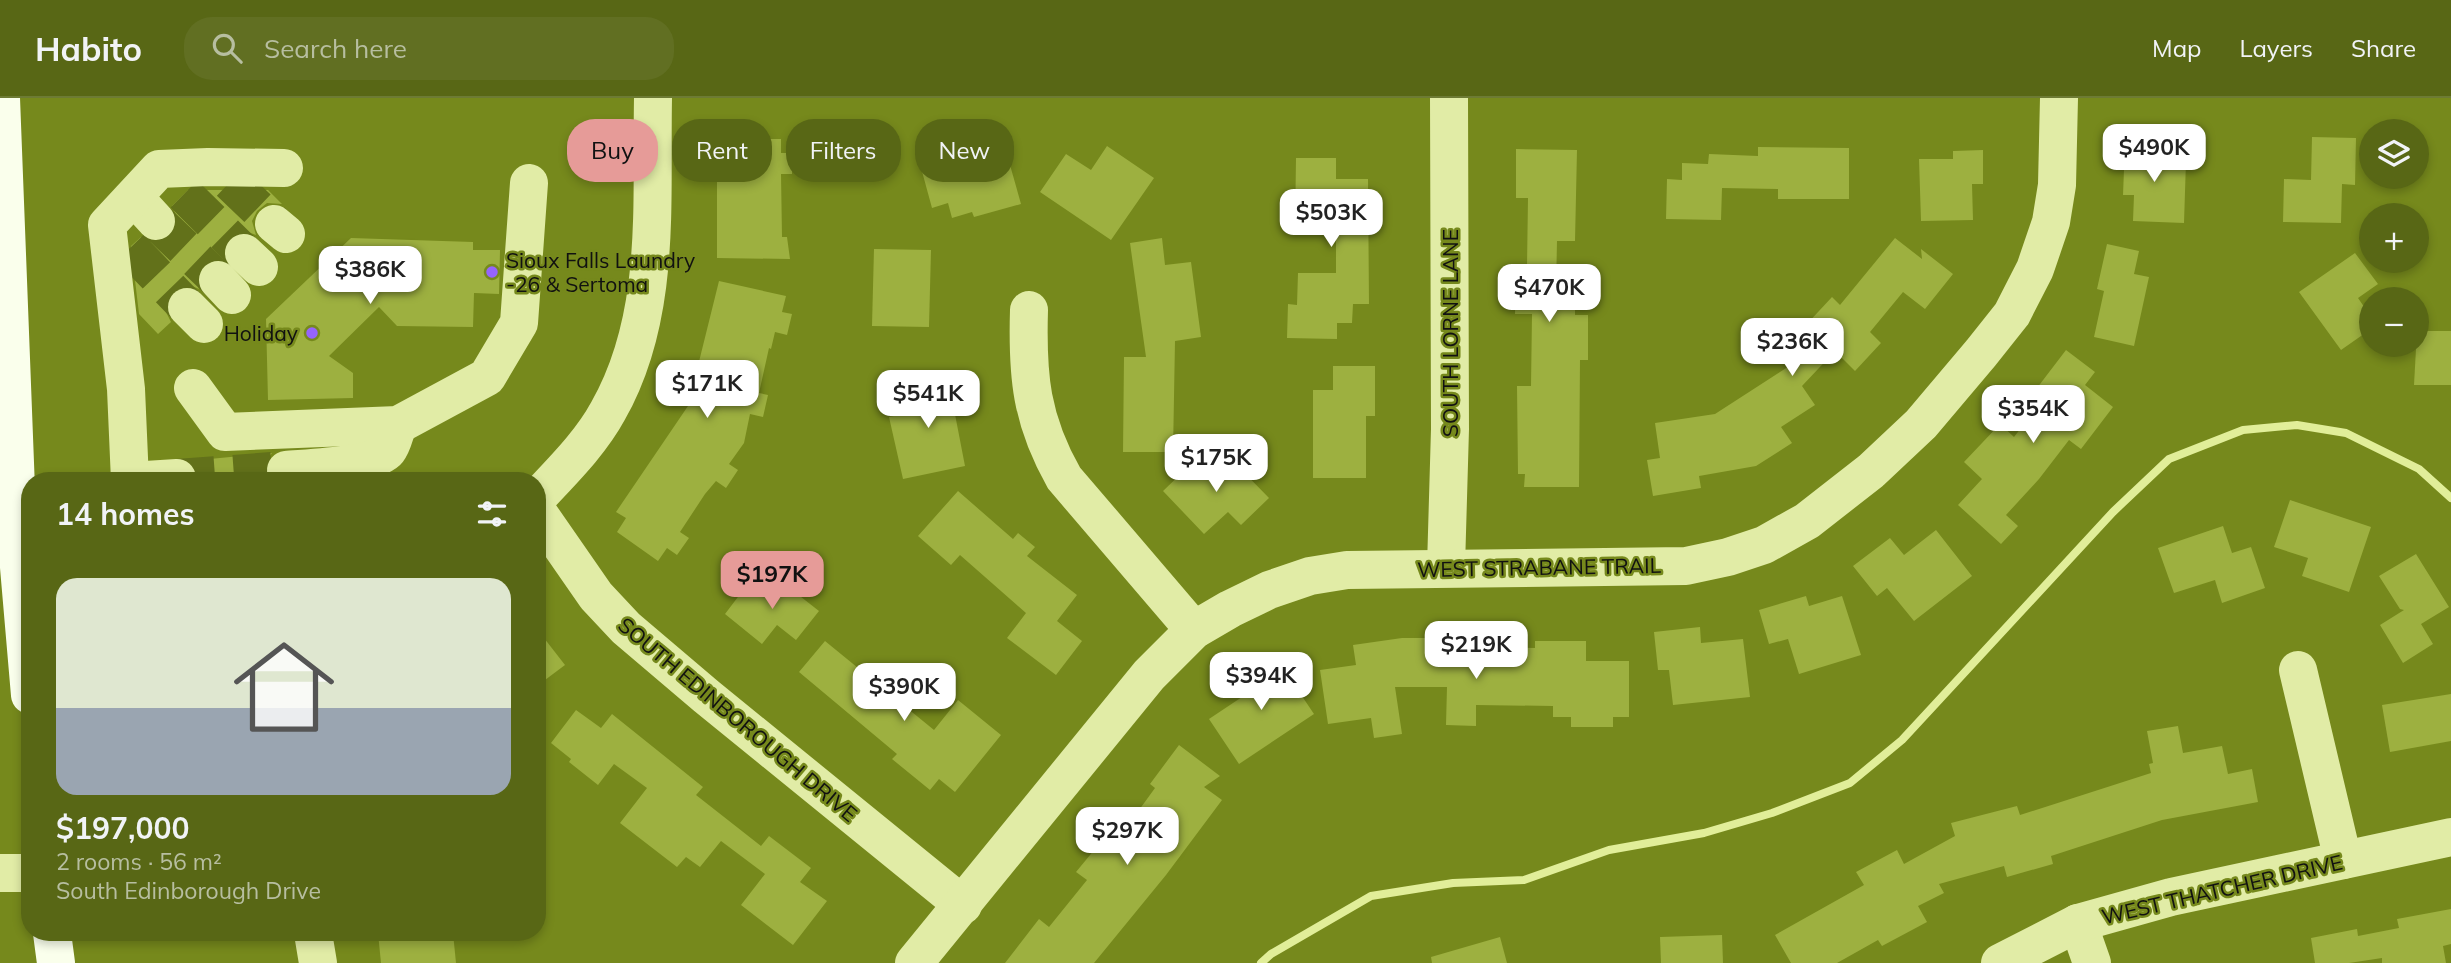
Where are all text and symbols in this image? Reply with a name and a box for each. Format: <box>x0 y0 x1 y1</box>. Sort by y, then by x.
search box <box>184 17 674 80</box>
text: Habito <box>35 28 142 69</box>
icon: search <box>208 29 246 67</box>
text: Search here <box>264 32 407 65</box>
text: Map <box>2152 33 2201 63</box>
text: Layers <box>2239 33 2313 63</box>
text: Share <box>2351 33 2416 63</box>
chip: Buy <box>567 119 658 182</box>
chip: Rent <box>672 119 772 182</box>
chip: Filters <box>786 119 901 182</box>
chip: New <box>915 119 1014 182</box>
map controls <box>2359 119 2429 357</box>
button: layers <box>2359 119 2429 189</box>
pin: $490K <box>2105 125 2203 184</box>
text: $490K <box>2119 132 2189 161</box>
pin: $503K <box>1282 190 1380 249</box>
text: $503K <box>1296 197 1366 226</box>
button: + <box>2359 203 2429 273</box>
street label: SOUTH LORNE LANE <box>1437 229 1463 437</box>
pin: $386K <box>321 246 419 306</box>
place label: Sioux Falls Laundry -26 & Sertoma <box>506 247 695 297</box>
text: $386K <box>335 254 405 283</box>
marker: Sioux Falls Laundry -26 & Sertoma <box>484 264 500 280</box>
pin: $470K <box>1500 264 1598 324</box>
text: $470K <box>1514 272 1584 301</box>
button: − <box>2359 287 2429 357</box>
pin: $236K <box>1743 318 1841 378</box>
place label: Holiday <box>224 320 298 346</box>
marker: Holiday <box>304 325 320 341</box>
text: $236K <box>1757 326 1827 355</box>
pin: $171K <box>658 360 756 420</box>
text: $171K <box>672 368 742 397</box>
pin: $541K <box>879 370 977 430</box>
text: $541K <box>893 378 963 407</box>
pin: $354K <box>1984 386 2082 445</box>
text: $354K <box>1998 393 2068 422</box>
pin: $175K <box>1167 434 1265 494</box>
text: $175K <box>1181 442 1251 471</box>
text: 14 homes <box>56 495 195 533</box>
icon: filters <box>473 495 511 533</box>
pin: $197K <box>723 552 821 611</box>
street label: WEST STRABANE TRAIL <box>1417 552 1662 582</box>
text: $197K <box>737 559 807 588</box>
street label: SOUTH EDINBOROUGH DRIVE <box>613 611 863 827</box>
pin: $219K <box>1427 622 1525 681</box>
icon: home <box>221 624 347 750</box>
text: $219K <box>1441 629 1511 658</box>
pin: $394K <box>1212 652 1310 712</box>
text: $394K <box>1226 660 1296 689</box>
pin: $390K <box>855 664 953 723</box>
text: $390K <box>869 671 939 700</box>
pin: $297K <box>1078 808 1176 867</box>
text: $197,000 <box>56 809 189 847</box>
text: $297K <box>1092 815 1162 844</box>
text: 2 rooms · 56 m² <box>56 847 222 876</box>
street label: WEST THATCHER DRIVE <box>2099 849 2345 929</box>
text: South Edinborough Drive <box>56 876 321 905</box>

